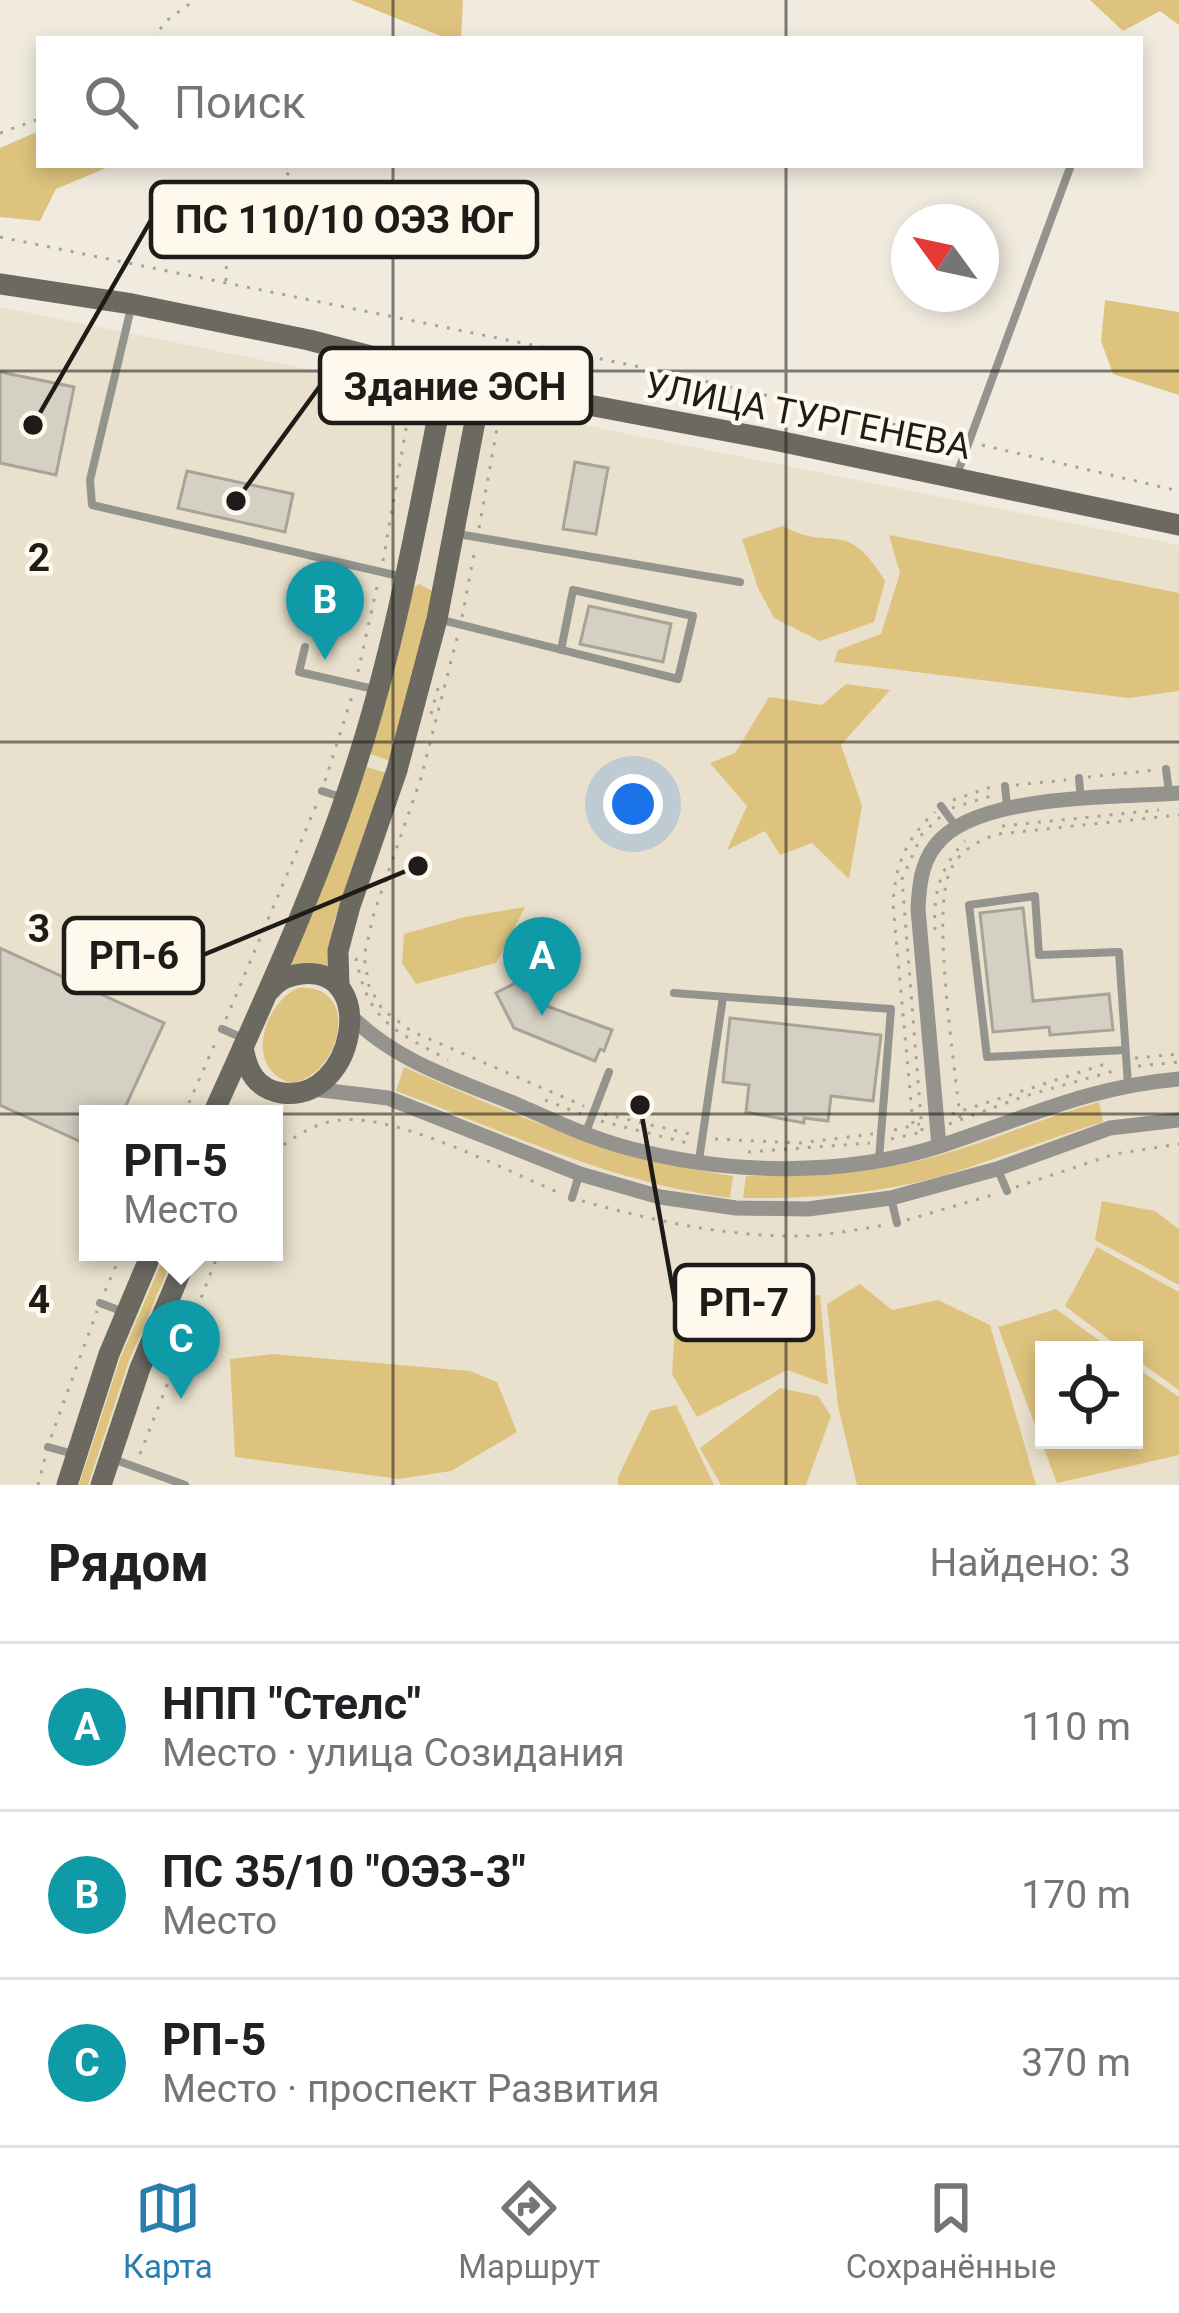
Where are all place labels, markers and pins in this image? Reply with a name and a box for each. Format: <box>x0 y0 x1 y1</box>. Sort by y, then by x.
callout: ПС 110/10 ОЭЗ Юг <box>151 182 537 257</box>
callout: Здание ЭСН <box>320 348 591 423</box>
pin: B <box>286 561 364 660</box>
pin: A <box>503 917 581 1016</box>
callout: РП-6 <box>64 918 203 993</box>
callout: РП-7 <box>675 1265 813 1340</box>
pin: C <box>142 1300 220 1399</box>

